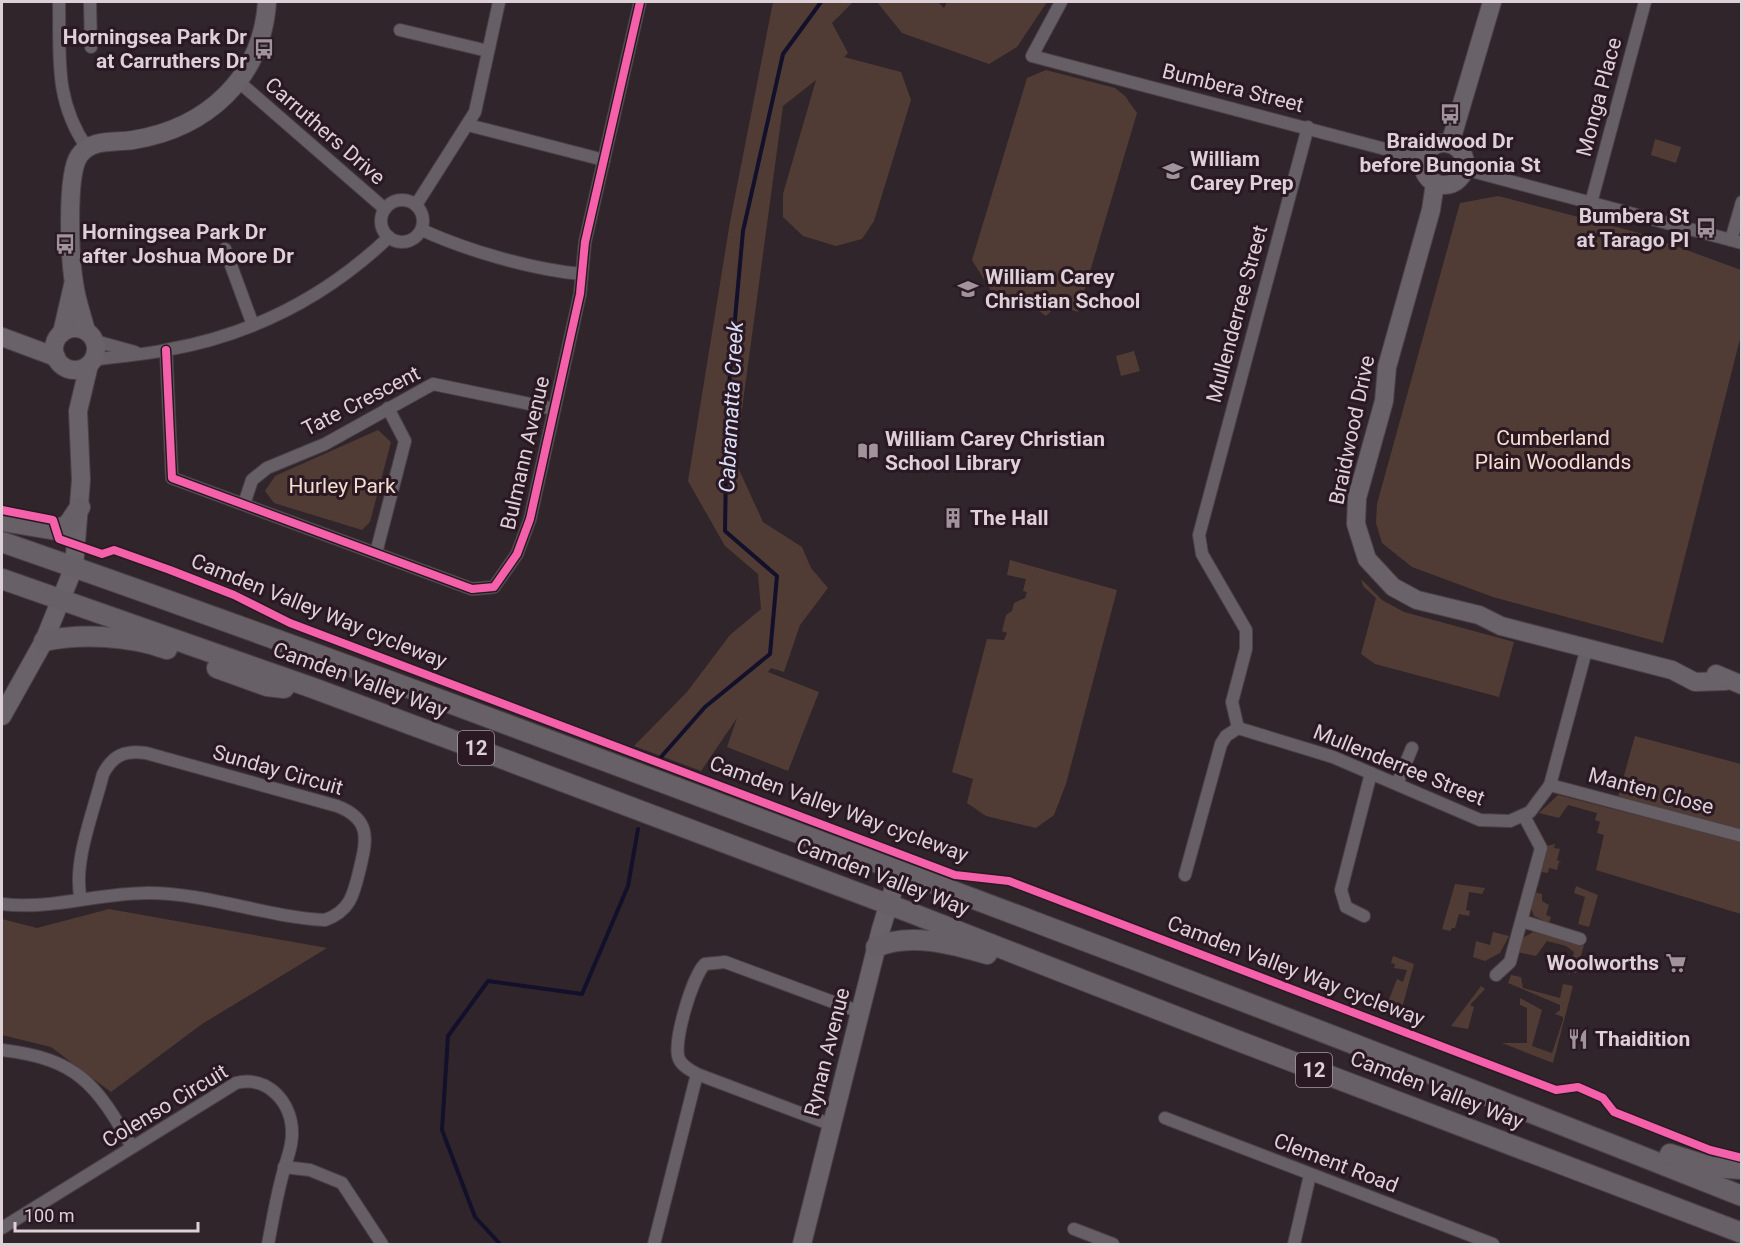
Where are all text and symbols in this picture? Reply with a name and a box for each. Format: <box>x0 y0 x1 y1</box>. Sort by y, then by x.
place label: Horningsea Park Dr at Carruthers Dr <box>63 25 247 73</box>
street label: Monga Place <box>1572 35 1626 159</box>
bus stop icon: Horningsea Park Dr at Carruthers Dr <box>252 37 276 61</box>
street label: Bumbera Street <box>1160 59 1306 117</box>
street label: Carruthers Drive <box>260 72 390 190</box>
bus stop icon: Braidwood Dr before Bungonia St <box>1438 102 1462 126</box>
place label: Braidwood Dr before Bungonia St <box>1359 129 1541 177</box>
place label: William Carey Prep <box>1190 147 1294 195</box>
school or university icon: William Carey Prep <box>1161 159 1185 183</box>
place label: Bumbera St at Tarago Pl <box>1577 204 1689 252</box>
bus stop icon: Bumbera St at Tarago Pl <box>1694 216 1718 240</box>
place label: Horningsea Park Dr after Joshua Moore Dr <box>82 220 294 268</box>
street label: Mullenderree Street <box>1202 223 1272 405</box>
bus stop icon: Horningsea Park Dr after Joshua Moore Dr <box>53 232 77 256</box>
place label: William Carey Christian School <box>985 265 1140 313</box>
school or university icon: William Carey Christian School <box>956 277 980 301</box>
water label: Cabramatta Creek <box>714 320 748 493</box>
street label: Braidwood Drive <box>1324 353 1380 507</box>
street label: Tate Crescent <box>298 361 424 441</box>
street label: Bulmann Avenue <box>496 374 554 532</box>
park label: Cumberland Plain Woodlands <box>1475 426 1631 474</box>
place label: William Carey Christian School Library <box>885 427 1105 475</box>
library icon: William Carey Christian School Library <box>856 439 880 463</box>
park label: Hurley Park <box>288 474 396 498</box>
building icon: The Hall <box>941 506 965 530</box>
place label: The Hall <box>970 506 1049 530</box>
street label: Camden Valley Way cycleway <box>188 549 450 673</box>
street label: Camden Valley Way <box>270 637 450 723</box>
street label: Mullenderree Street <box>1310 720 1488 810</box>
road number: 12 <box>458 731 494 765</box>
street label: Sunday Circuit <box>210 740 346 800</box>
street label: Camden Valley Way cycleway <box>706 751 972 867</box>
street label: Manten Close <box>1586 763 1716 819</box>
street label: Camden Valley Way <box>793 833 973 921</box>
street label: Camden Valley Way cycleway <box>1164 911 1428 1031</box>
place label: Woolworths <box>1547 951 1659 975</box>
supermarket icon: Woolworths <box>1664 951 1688 975</box>
street label: Rynan Avenue <box>799 985 855 1119</box>
restaurant icon: Thaidition <box>1566 1027 1590 1051</box>
place label: Thaidition <box>1595 1027 1690 1051</box>
street label: Camden Valley Way <box>1347 1046 1527 1134</box>
road number: 12 <box>1296 1053 1332 1087</box>
street label: Colenso Circuit <box>98 1059 232 1153</box>
street label: Clement Road <box>1270 1128 1402 1198</box>
scale bar <box>15 1195 198 1233</box>
text: 100 m <box>24 1205 75 1226</box>

